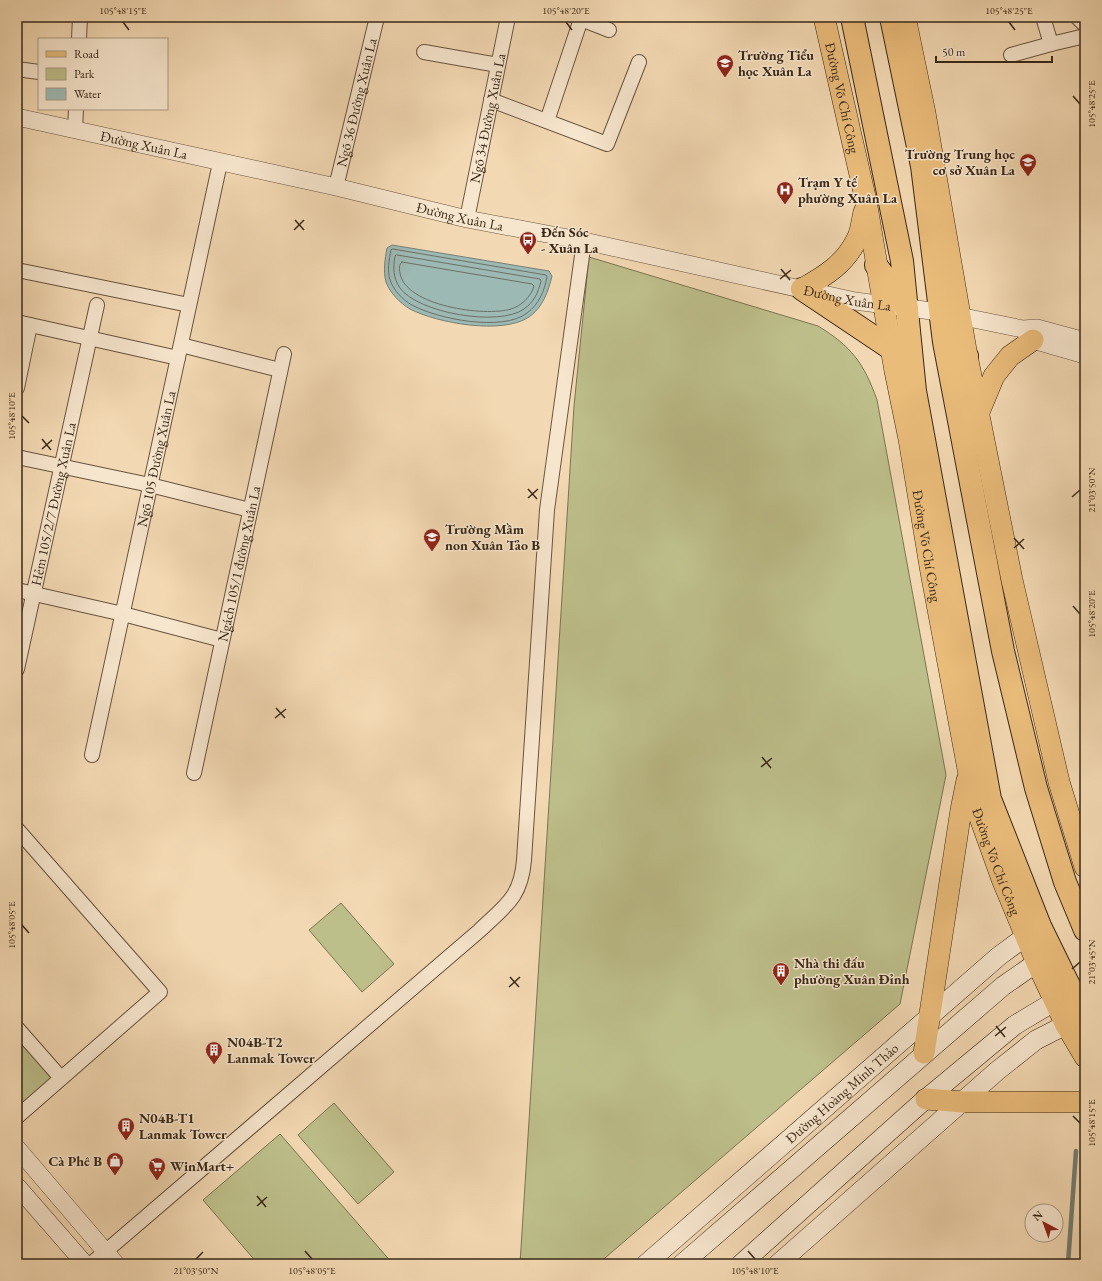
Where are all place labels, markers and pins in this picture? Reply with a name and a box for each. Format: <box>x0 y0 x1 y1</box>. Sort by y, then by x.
place label: Trường Tiểu học Xuân La <box>738 46 814 80</box>
school or university icon: Trường Tiểu học Xuân La <box>715 53 735 78</box>
place label: Trường Trung học cơ sở Xuân La <box>905 145 1016 179</box>
school or university icon: Trường Trung học cơ sở Xuân La <box>1018 152 1038 177</box>
place label: Trạm Y tế phường Xuân La <box>798 173 898 207</box>
hospital icon: Trạm Y tế phường Xuân La <box>775 180 795 205</box>
place label: Đến Sóc - Xuân La <box>541 223 599 257</box>
bus stop icon: Đến Sóc - Xuân La <box>518 230 538 255</box>
place label: Trường Mầm non Xuân Tảo B <box>445 520 540 554</box>
school or university icon: Trường Mầm non Xuân Tảo B <box>422 527 442 552</box>
place label: Nhà thi đấu phường Xuân Đỉnh <box>794 954 910 988</box>
building icon: Nhà thi đấu phường Xuân Đỉnh <box>771 961 791 986</box>
place label: N04B-T2 Lanmak Tower <box>227 1033 315 1067</box>
building icon: N04B-T2 Lanmak Tower <box>204 1040 224 1065</box>
place label: N04B-T1 Lanmak Tower <box>139 1109 227 1143</box>
building icon: N04B-T1 Lanmak Tower <box>116 1116 136 1141</box>
shop icon: Cà Phê B <box>105 1151 125 1176</box>
place label: Cà Phê B <box>49 1152 102 1170</box>
supermarket icon: WinMart+ <box>147 1156 167 1181</box>
place label: WinMart+ <box>170 1157 234 1175</box>

